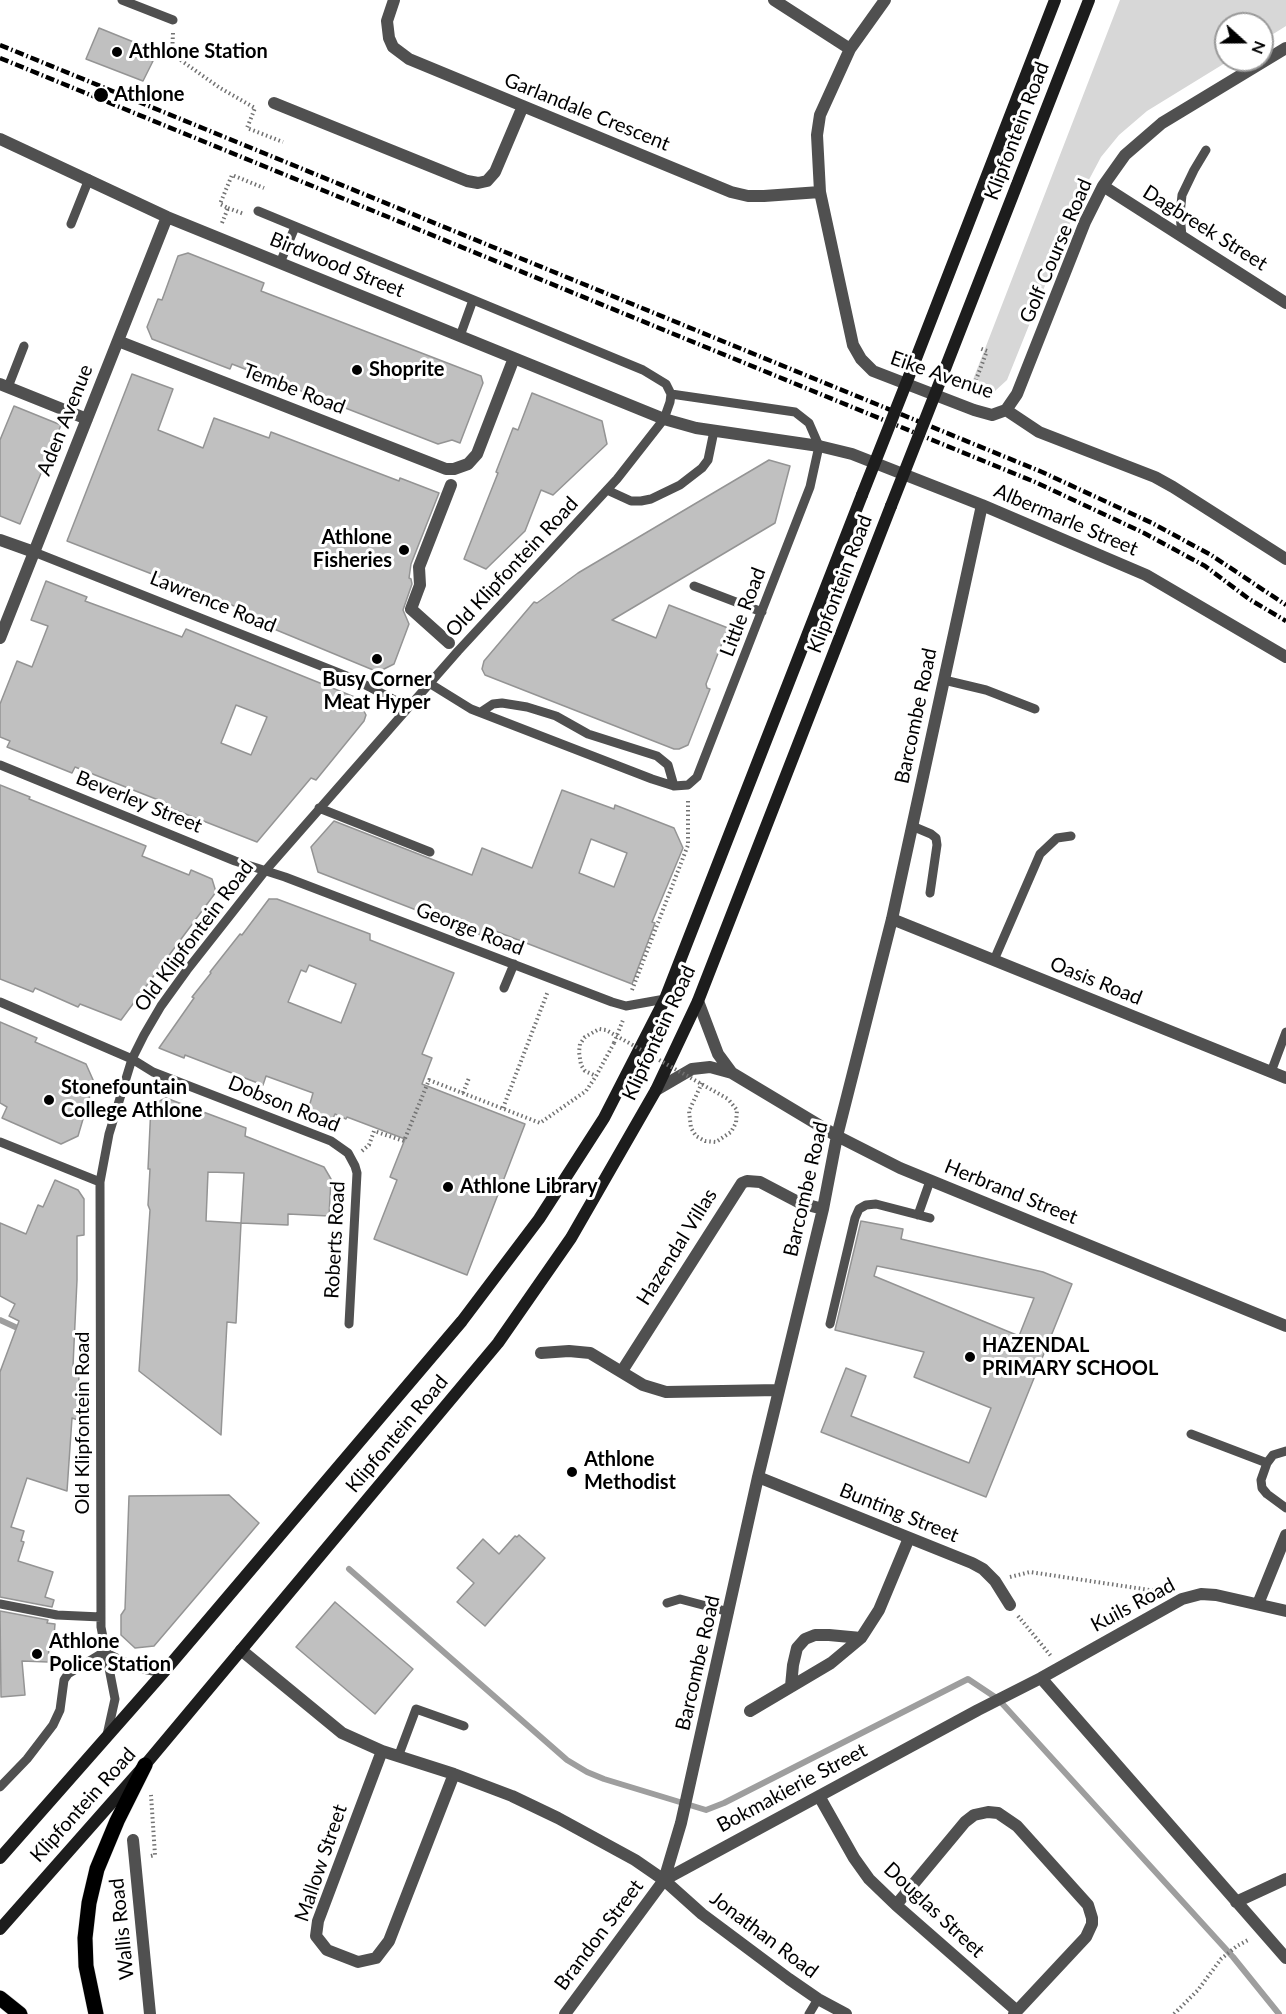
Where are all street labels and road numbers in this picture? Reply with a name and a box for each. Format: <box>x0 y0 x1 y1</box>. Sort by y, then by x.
street label: Klipfontein Road <box>980 59 1054 203</box>
street label: Garlandale Crescent <box>501 68 673 156</box>
street label: Golf Course Road <box>1015 175 1097 327</box>
street label: Dagbreek Street <box>1138 180 1272 276</box>
street label: Birdwood Street <box>266 227 408 303</box>
street label: Eike Avenue <box>887 346 997 404</box>
street label: Tembe Road <box>239 359 349 419</box>
street label: Aden Avenue <box>32 361 98 479</box>
street label: Albermarle Street <box>990 479 1142 561</box>
street label: Old Klipfontein Road <box>441 492 583 642</box>
street label: Klipfontein Road <box>803 512 877 656</box>
street label: Little Road <box>715 564 771 660</box>
street label: Lawrence Road <box>146 566 280 638</box>
street label: Barcombe Road <box>890 646 942 786</box>
street label: Beverley Street <box>72 766 206 838</box>
street label: Old Klipfontein Road <box>129 856 259 1016</box>
street label: George Road <box>413 897 527 961</box>
street label: Oasis Road <box>1046 952 1146 1010</box>
street label: Klipfontein Road <box>617 962 701 1104</box>
street label: Dobson Road <box>225 1071 343 1137</box>
street label: Barcombe Road <box>779 1119 833 1259</box>
street label: Herbrand Street <box>941 1154 1081 1230</box>
street label: Roberts Road <box>320 1181 350 1299</box>
street label: Hazendal Villas <box>632 1184 722 1310</box>
street label: Old Klipfontein Road <box>71 1332 95 1514</box>
street label: Klipfontein Road <box>341 1370 453 1498</box>
street label: Bunting Street <box>836 1478 962 1548</box>
street label: Kuils Road <box>1087 1573 1179 1637</box>
street label: Barcombe Road <box>671 1593 725 1733</box>
street label: Bokmakierie Street <box>713 1738 871 1838</box>
street label: Klipfontein Road <box>25 1743 141 1867</box>
street label: Mallow Street <box>290 1801 352 1925</box>
street label: Douglas Street <box>879 1857 989 1963</box>
street label: Brandon Street <box>550 1875 648 1995</box>
street label: Wallis Road <box>105 1877 139 1981</box>
street label: Jonathan Road <box>705 1887 823 1983</box>

